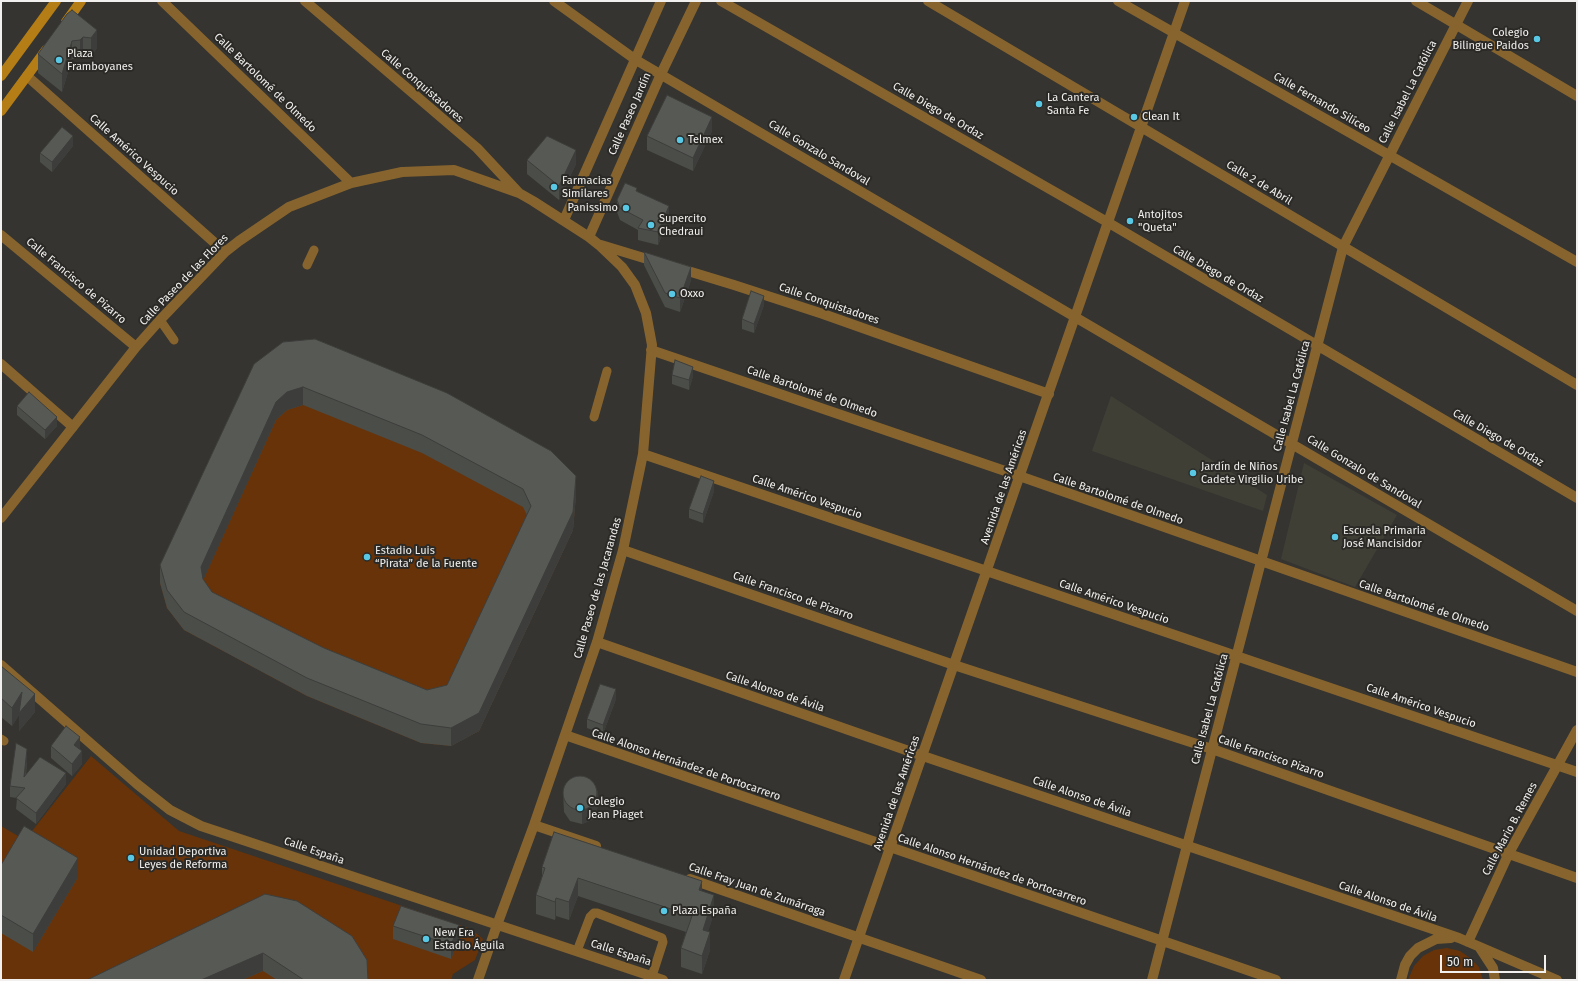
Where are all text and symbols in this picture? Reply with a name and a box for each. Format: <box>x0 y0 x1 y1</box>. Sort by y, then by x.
place label: Colegio Bilingue Paidos <box>1453 26 1529 52</box>
street label: Calle Bartolomé de Olmedo <box>211 31 319 135</box>
marker: Colegio Bilingue Paidos <box>1532 34 1542 44</box>
street label: Calle Isabel La Católica <box>1376 38 1440 146</box>
place label: Plaza Framboyanes <box>67 47 133 73</box>
street label: Calle Conquistadores <box>378 47 466 125</box>
marker: Plaza Framboyanes <box>54 55 64 65</box>
street label: Calle Fernando Silíceo <box>1271 70 1373 136</box>
street label: Calle Paseo Jardín <box>606 71 654 157</box>
street label: Calle Diego de Ordaz <box>890 80 986 142</box>
place label: La Cantera Santa Fe <box>1047 91 1099 117</box>
marker: La Cantera Santa Fe <box>1034 99 1044 109</box>
place label: Clean It <box>1142 110 1180 124</box>
street label: Calle Américo Vespucio <box>87 111 181 199</box>
marker: Clean It <box>1129 112 1139 122</box>
street label: Calle Gonzalo Sandoval <box>766 118 872 188</box>
place label: Telmex <box>688 133 723 147</box>
marker: Telmex <box>675 135 685 145</box>
street label: Calle 2 de Abril <box>1224 158 1294 208</box>
place label: Farmacias Similares <box>562 174 612 200</box>
marker: Farmacias Similares <box>549 182 559 192</box>
place label: Panissimo <box>568 201 618 215</box>
marker: Panissimo <box>621 203 631 213</box>
place label: Antojitos "Queta" <box>1138 208 1183 234</box>
place label: Supercito Chedraui <box>659 212 706 238</box>
marker: Antojitos "Queta" <box>1125 216 1135 226</box>
marker: Supercito Chedraui <box>646 220 656 230</box>
street label: Calle Paseo de las Flores <box>137 232 231 328</box>
street label: Calle Francisco de Pizarro <box>23 235 129 327</box>
street label: Calle Diego de Ordaz <box>1170 243 1266 305</box>
street label: Calle Conquistadores <box>777 281 881 327</box>
place label: Oxxo <box>680 287 704 301</box>
marker: Oxxo <box>667 289 677 299</box>
street label: Calle Isabel La Católica <box>1271 339 1313 453</box>
street label: Calle Bartolomé de Olmedo <box>745 363 879 421</box>
street label: Calle Diego de Ordaz <box>1450 407 1546 469</box>
street label: Avenida de las Américas <box>978 428 1030 546</box>
street label: Calle Gonzalo de Sandoval <box>1304 433 1424 511</box>
place label: Jardín de Niños Cadete Virgilio Uribe <box>1201 460 1303 486</box>
marker: Jardín de Niños Cadete Virgilio Uribe <box>1188 468 1198 478</box>
street label: Calle Bartolomé de Olmedo <box>1051 470 1185 528</box>
street label: Calle Américo Vespucio <box>750 472 864 522</box>
street label: Calle Paseo de las Jacarandas <box>571 516 625 660</box>
place label: Escuela Primaria José Mancisidor <box>1343 524 1426 550</box>
marker: Escuela Primaria José Mancisidor <box>1330 532 1340 542</box>
place label: Estadio Luis “Pirata” de la Fuente <box>375 544 477 570</box>
marker: Estadio Luis “Pirata” de la Fuente <box>362 552 372 562</box>
street label: Calle Francisco de Pizarro <box>731 569 855 623</box>
street label: Calle Américo Vespucio <box>1057 577 1171 627</box>
street label: Calle Bartolomé de Olmedo <box>1357 577 1491 635</box>
street label: Calle Isabel La Católica <box>1189 652 1231 766</box>
street label: Calle Alonso de Ávila <box>724 669 826 715</box>
street label: Calle Américo Vespucio <box>1364 681 1478 731</box>
street label: Calle Alonso Hernández de Portocarrero <box>590 726 782 804</box>
street label: Calle Francisco Pizarro <box>1216 733 1326 781</box>
street label: Avenida de las Américas <box>871 734 923 852</box>
street label: Calle Alonso de Ávila <box>1031 774 1133 820</box>
street label: Calle Mario B. Remes <box>1480 780 1540 878</box>
place label: Colegio Jean Piaget <box>588 795 643 821</box>
marker: Colegio Jean Piaget <box>575 803 585 813</box>
street label: Calle Alonso Hernández de Portocarrero <box>896 831 1088 909</box>
street label: Calle España <box>282 834 346 868</box>
place label: Unidad Deportiva Leyes de Reforma <box>139 845 227 871</box>
marker: Unidad Deportiva Leyes de Reforma <box>126 853 136 863</box>
street label: Calle Fray Juan de Zumárraga <box>687 860 827 920</box>
street label: Calle Alonso de Ávila <box>1337 879 1439 925</box>
place label: Plaza España <box>672 904 737 918</box>
marker: Plaza España <box>659 906 669 916</box>
place label: New Era Estadio Águila <box>434 926 504 952</box>
marker: New Era Estadio Águila <box>421 934 431 944</box>
street label: Calle España <box>589 937 653 969</box>
scale bar <box>1442 947 1548 973</box>
text: 50 m <box>1447 955 1473 969</box>

